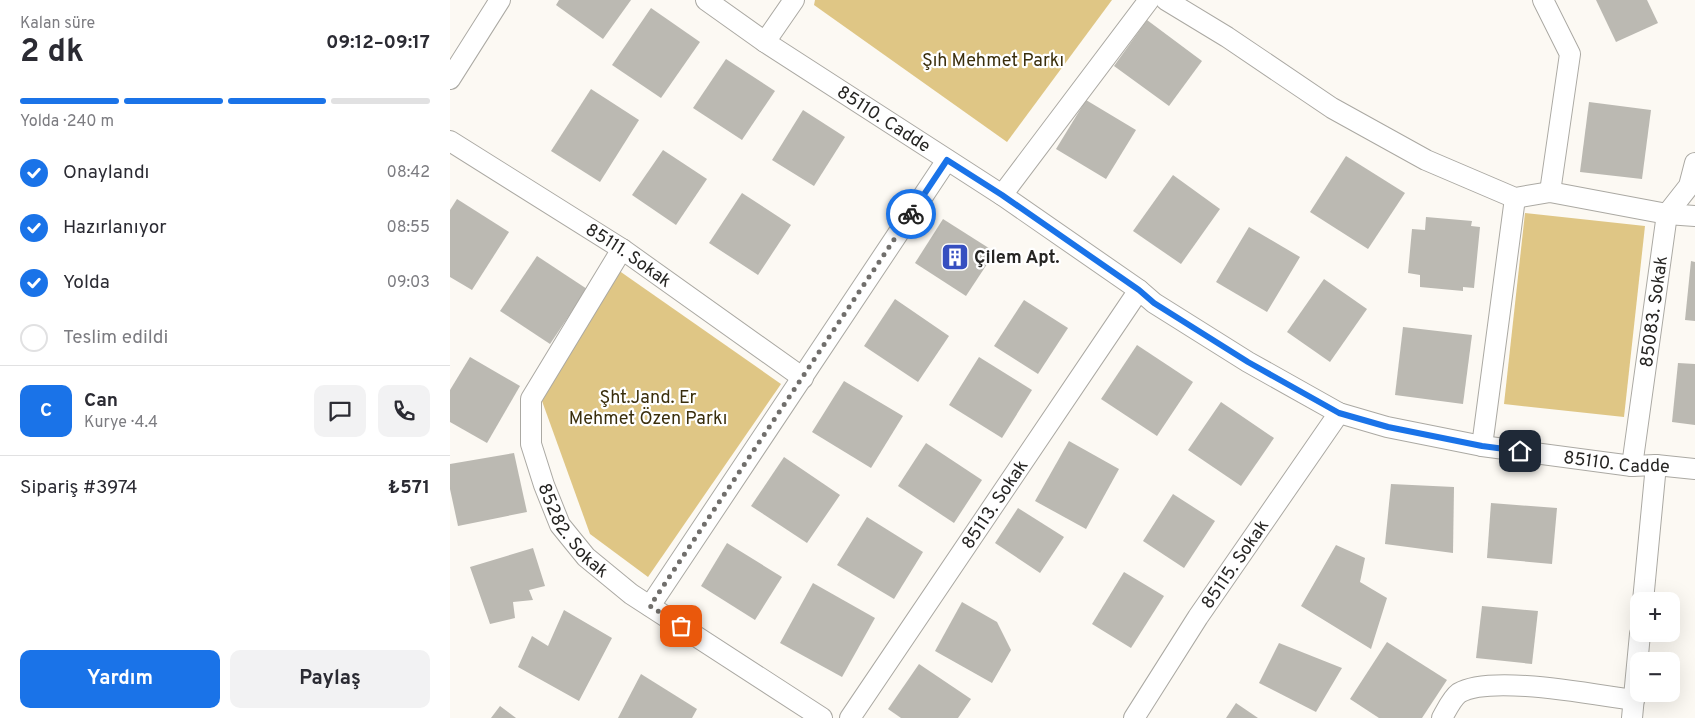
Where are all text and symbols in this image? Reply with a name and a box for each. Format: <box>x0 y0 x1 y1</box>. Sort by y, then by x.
text: Kalan süre <box>20 14 95 34</box>
text: 09:12–09:17 <box>326 31 430 55</box>
text: 2 dk <box>20 33 84 73</box>
park label: Şıh Mehmet Parkı <box>922 50 1064 73</box>
street label: 85110. Cadde <box>832 81 934 159</box>
text: Yolda · 240 m <box>20 112 114 132</box>
icon: check <box>20 159 48 187</box>
text: Onaylandı <box>63 161 149 185</box>
text: 08:42 <box>387 163 430 183</box>
courier <box>886 189 936 239</box>
icon: bike <box>897 200 925 228</box>
icon: check <box>20 214 48 242</box>
text: Hazırlanıyor <box>63 216 167 240</box>
text: 08:55 <box>386 218 430 238</box>
street label: 85111. Sokak <box>581 219 675 294</box>
building icon: Çilem Apt. <box>940 242 970 272</box>
place label: Çilem Apt. <box>974 247 1060 270</box>
street label: 85083. Sokak <box>1636 254 1674 369</box>
icon: check <box>20 269 48 297</box>
text: Yolda <box>63 271 110 295</box>
text: 09:03 <box>387 273 430 293</box>
text: Teslim edildi <box>63 326 168 350</box>
button: chat <box>314 385 366 437</box>
button: phone <box>378 385 430 437</box>
park label: Şht.Jand. Er Mehmet Özen Parkı <box>569 387 727 431</box>
text: Can <box>84 389 118 413</box>
text: C <box>40 399 52 423</box>
text: Kurye · 4.4 <box>84 413 158 433</box>
pin <box>1499 430 1541 472</box>
icon: home <box>1506 437 1534 465</box>
street label: 85110. Cadde <box>1562 447 1671 479</box>
street label: 85113. Sokak <box>957 456 1034 554</box>
text: Sipariş #3974 <box>20 476 138 500</box>
text: ₺571 <box>388 476 430 500</box>
street label: 85282. Sokak <box>531 480 613 584</box>
street label: 85115. Sokak <box>1197 516 1275 614</box>
map controls <box>1630 592 1680 702</box>
button: + <box>1630 592 1680 642</box>
pin <box>660 605 702 647</box>
icon: bag <box>667 612 695 640</box>
button: Yardım <box>20 650 220 708</box>
button: Paylaş <box>230 650 430 708</box>
button: − <box>1630 652 1680 702</box>

